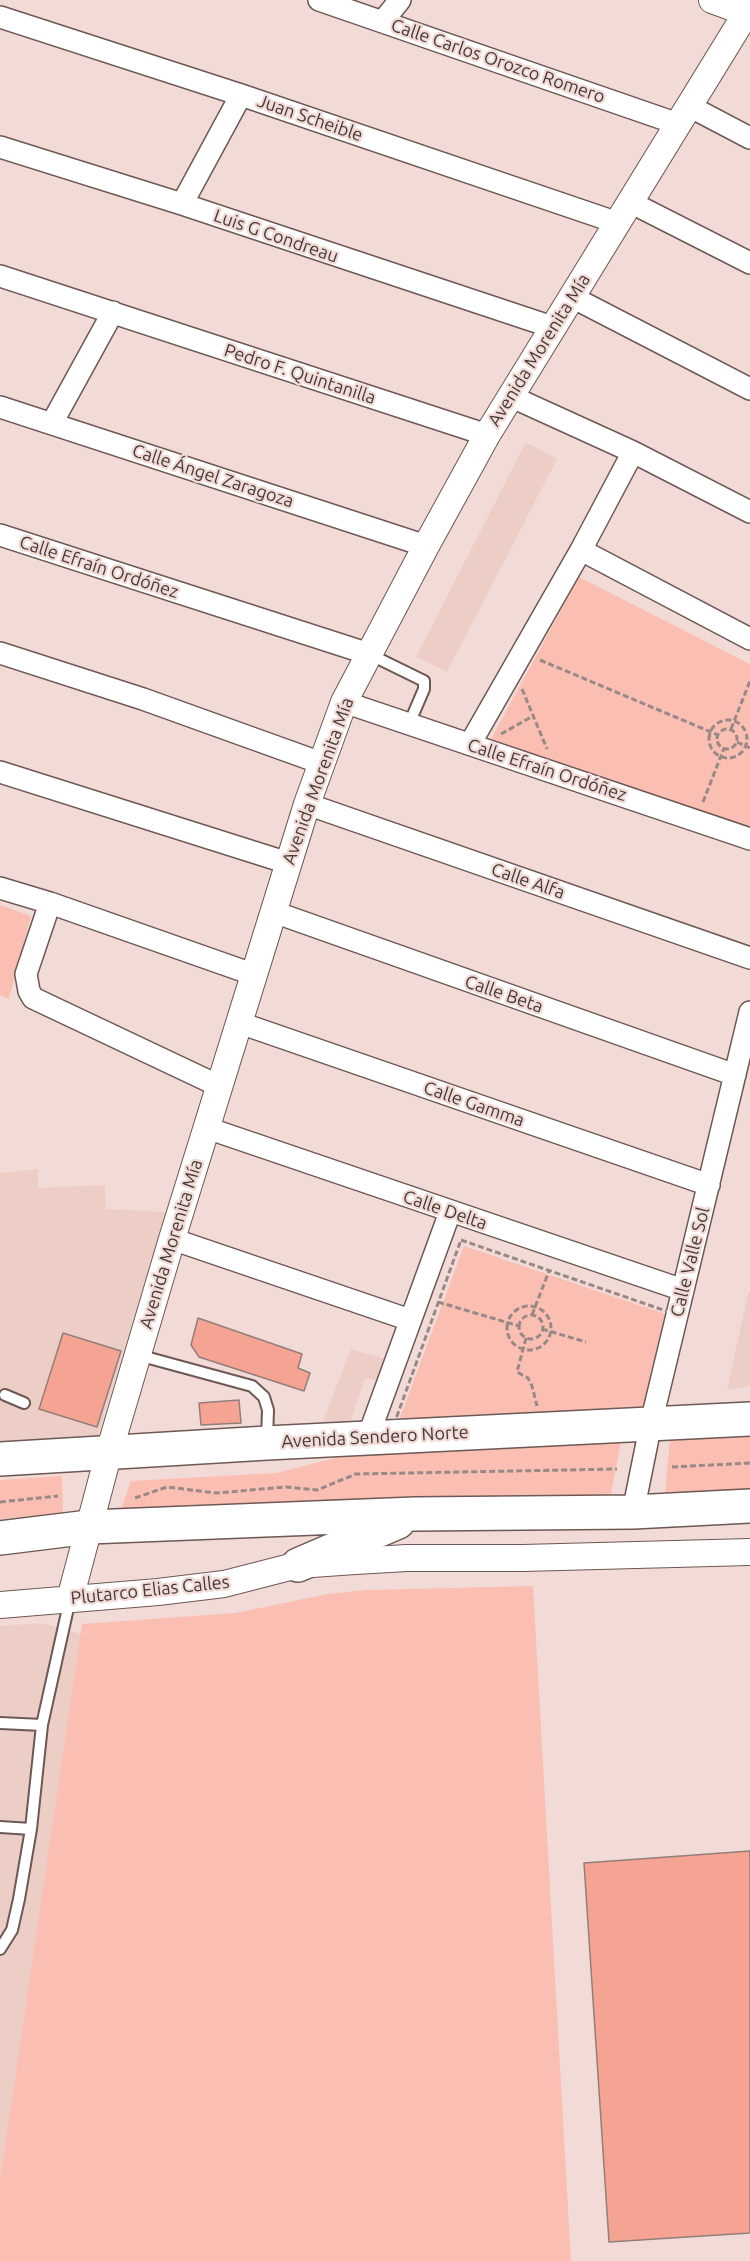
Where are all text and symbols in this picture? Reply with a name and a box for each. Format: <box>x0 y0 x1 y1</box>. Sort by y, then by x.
street label: Calle Carlos Orozco Romero <box>388 14 608 108</box>
street label: Juan Scheible <box>254 90 366 146</box>
street label: Luis G Condreau <box>211 205 341 267</box>
street label: Avenida Morenita Mía <box>483 270 595 430</box>
street label: Pedro F. Quintanilla <box>222 339 378 409</box>
street label: Calle Ángel Zaragoza <box>129 440 297 512</box>
street label: Calle Efraín Ordóñez <box>17 531 181 603</box>
street label: Avenida Morenita Mía <box>278 695 358 867</box>
street label: Calle Efraín Ordóñez <box>465 734 629 806</box>
street label: Calle Alfa <box>488 858 568 904</box>
street label: Calle Beta <box>462 971 546 1017</box>
street label: Calle Gamma <box>421 1077 527 1131</box>
street label: Avenida Morenita Mía <box>135 1157 207 1331</box>
street label: Calle Delta <box>400 1186 490 1234</box>
street label: Calle Valle Sol <box>666 1205 714 1319</box>
street label: Avenida Sendero Norte <box>281 1421 469 1453</box>
street label: Plutarco Elias Calles <box>69 1571 231 1609</box>

